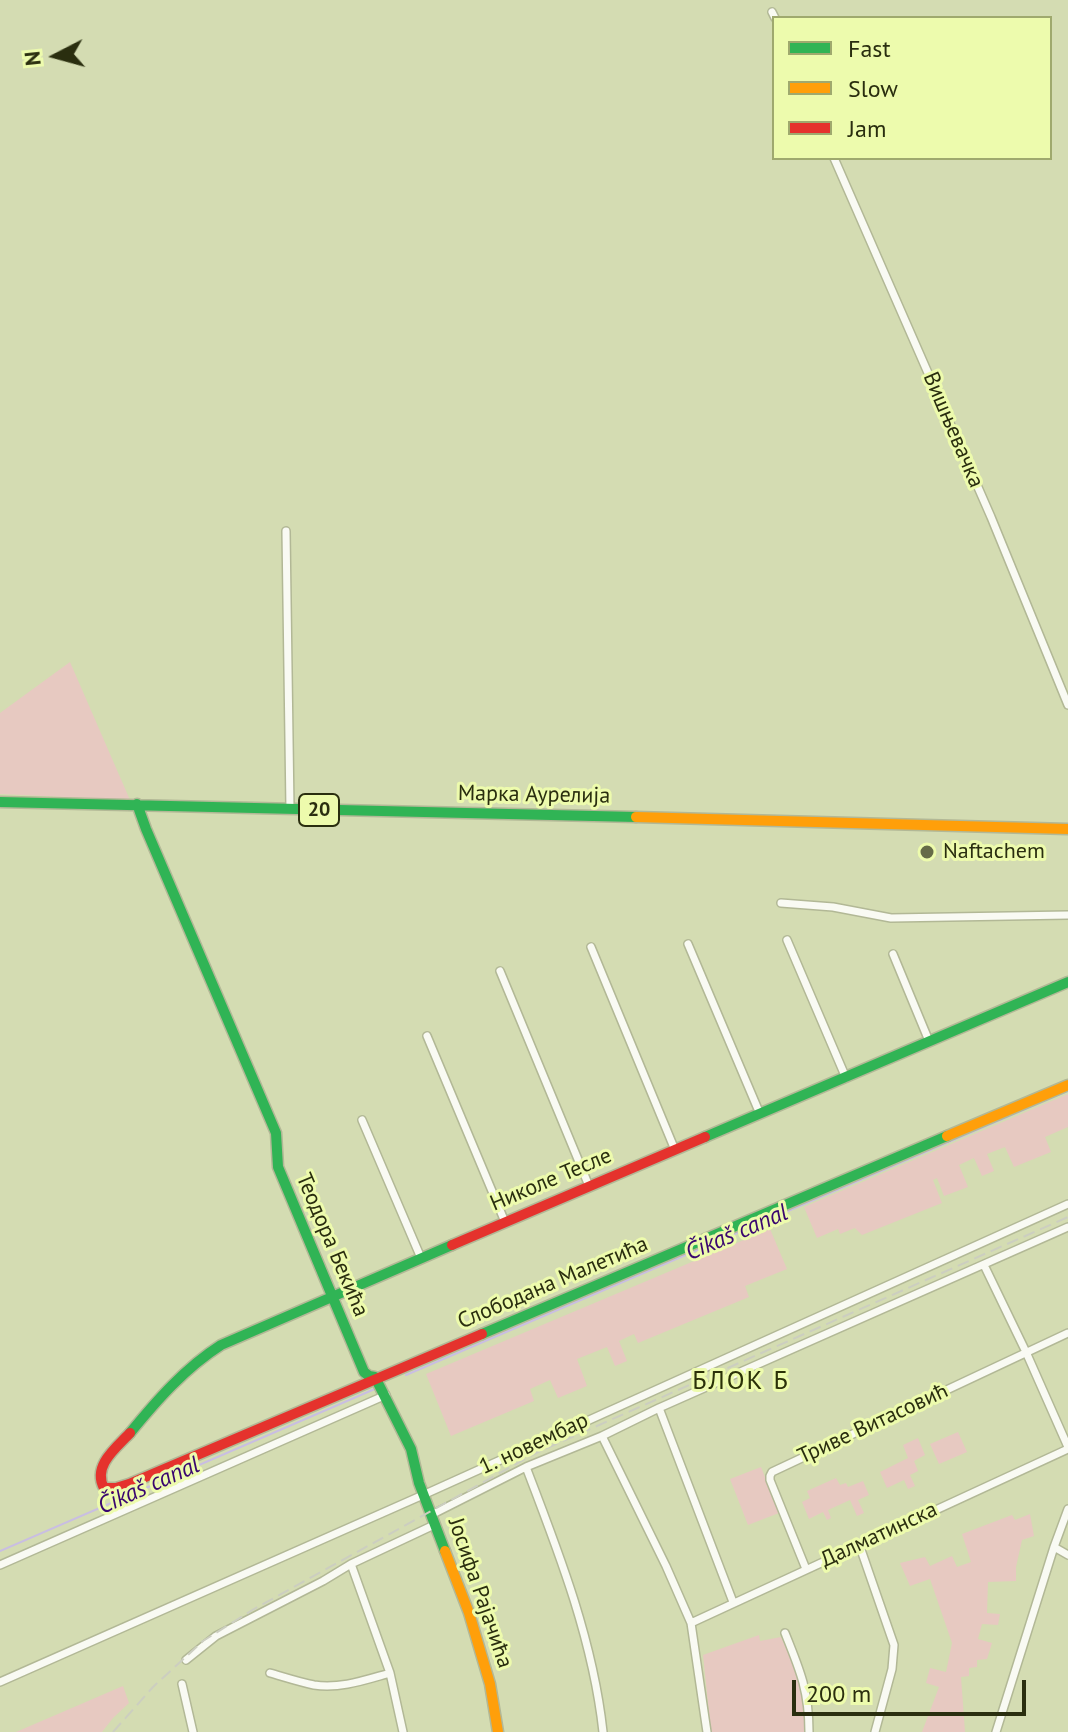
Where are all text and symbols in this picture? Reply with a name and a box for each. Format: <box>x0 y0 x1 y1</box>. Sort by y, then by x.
north arrow <box>16 16 96 96</box>
legend <box>772 16 1052 160</box>
text: Fast <box>848 33 891 64</box>
text: N <box>17 50 47 67</box>
text: Slow <box>848 73 898 104</box>
text: Jam <box>848 113 886 144</box>
street label: Вишњевачка <box>917 368 989 492</box>
street label: Марка Аурелија <box>458 780 610 810</box>
road number: 20 <box>299 794 339 826</box>
place label: Naftachem <box>943 839 1045 865</box>
marker: Naftachem <box>918 843 936 861</box>
street label: Николе Тесле <box>486 1143 616 1217</box>
street label: Теодора Бекића <box>290 1169 374 1321</box>
water label: Čikaš canal <box>682 1199 792 1267</box>
street label: Слободана Малетића <box>454 1231 652 1335</box>
district label: БЛОК Б <box>692 1366 790 1398</box>
street label: Триве Витасовић <box>794 1378 952 1470</box>
street label: 1. новембар <box>475 1407 593 1481</box>
water label: Čikaš canal <box>94 1451 204 1521</box>
street label: Далматинска <box>816 1496 942 1574</box>
street label: Јосифа Рајачића <box>442 1515 518 1671</box>
scale bar <box>796 1664 1030 1714</box>
text: 200 m <box>806 1678 871 1709</box>

